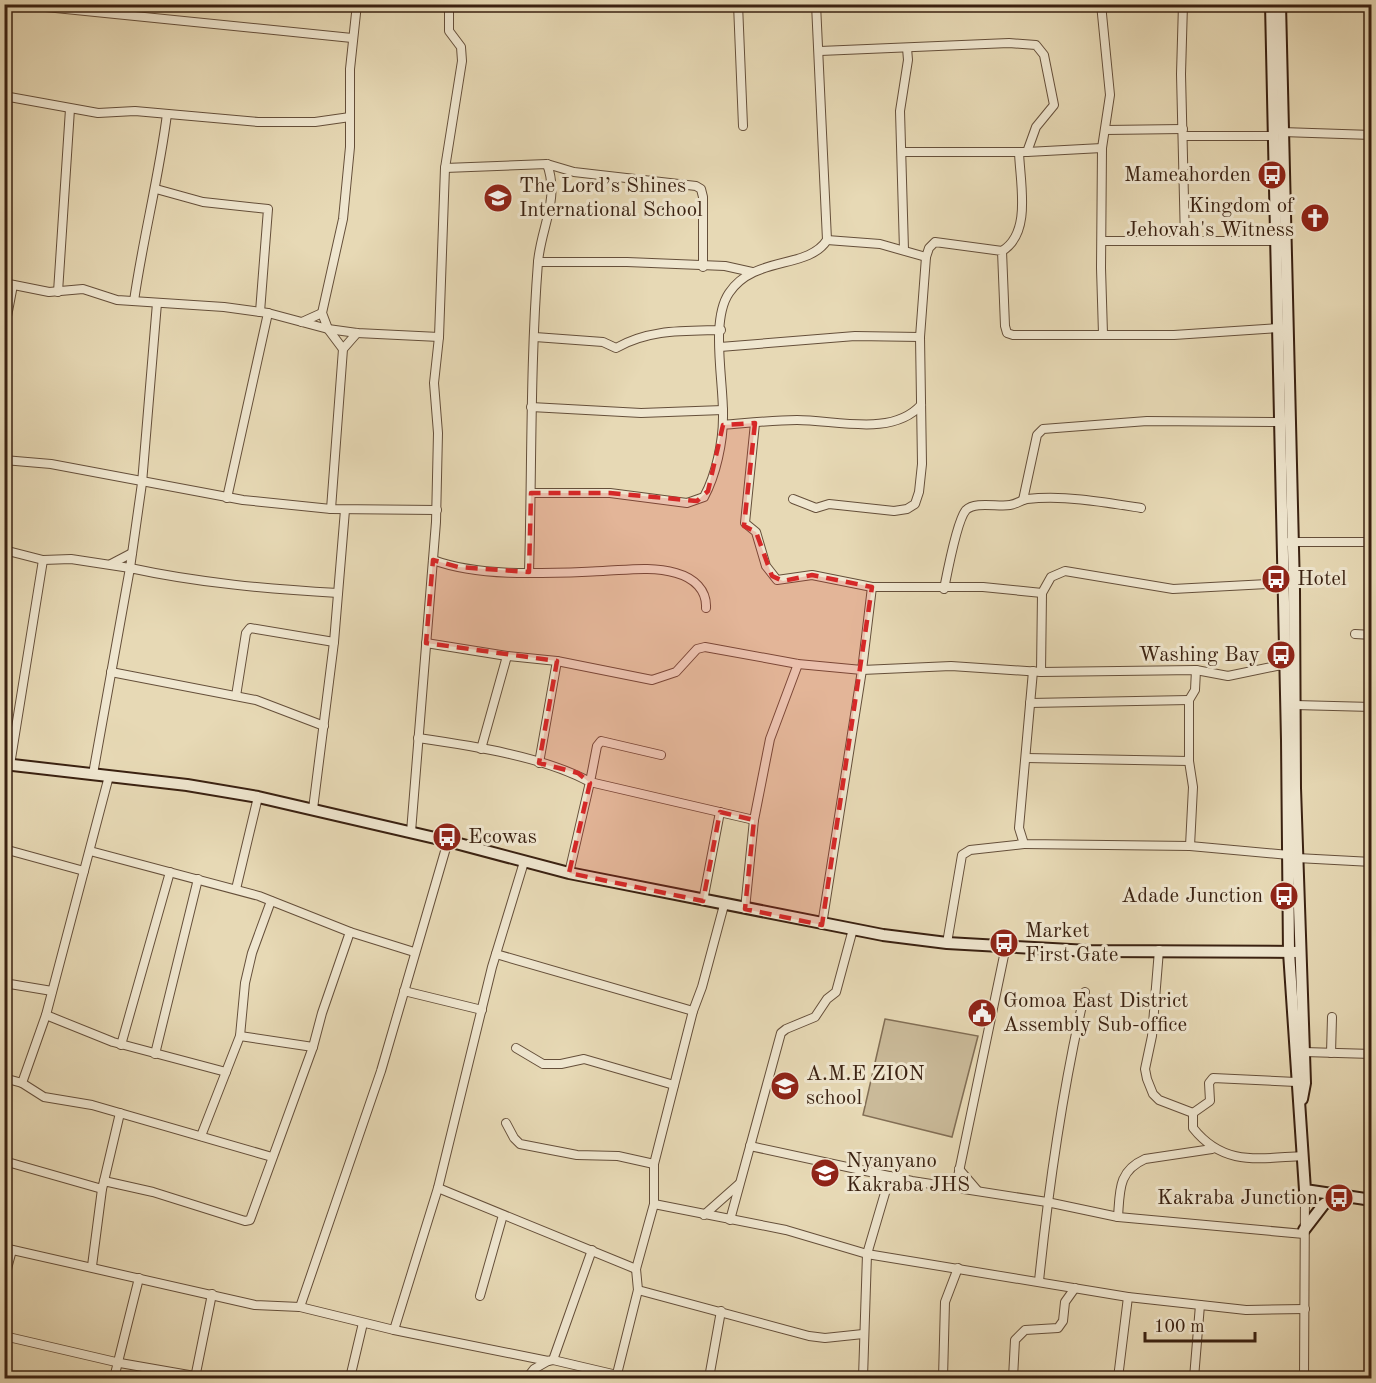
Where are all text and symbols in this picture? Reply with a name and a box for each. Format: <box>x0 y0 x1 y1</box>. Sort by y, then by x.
bus stop icon: Mameahorden <box>1256 159 1288 191</box>
place label: Mameahorden <box>1124 165 1251 186</box>
place label: The Lord’s Shines International School <box>519 176 703 221</box>
school or university icon: The Lord’s Shines International School <box>482 182 514 214</box>
place label: Kingdom of Jehovah's Witness <box>1126 196 1295 241</box>
church icon: Kingdom of Jehovah's Witness <box>1299 202 1331 234</box>
bus stop icon: Hotel <box>1260 563 1292 595</box>
place label: Hotel <box>1297 569 1347 590</box>
bus stop icon: Washing Bay <box>1265 639 1297 671</box>
place label: Washing Bay <box>1138 645 1260 666</box>
bus stop icon: Ecowas <box>431 821 463 853</box>
place label: Ecowas <box>468 827 537 848</box>
bus stop icon: Adade Junction <box>1268 880 1300 912</box>
place label: Adade Junction <box>1121 886 1263 907</box>
place label: Market First Gate <box>1025 921 1118 966</box>
bus stop icon: Market First Gate <box>988 927 1020 959</box>
place label: Gomoa East District Assembly Sub-office <box>1003 991 1188 1036</box>
public building icon: Gomoa East District Assembly Sub-office <box>966 997 998 1029</box>
place label: A.M.E ZION school <box>806 1064 925 1109</box>
school or university icon: A.M.E ZION school <box>769 1070 801 1102</box>
place label: Nyanyano Kakraba JHS <box>846 1151 970 1196</box>
school or university icon: Nyanyano Kakraba JHS <box>809 1157 841 1189</box>
bus stop icon: Kakraba Junction <box>1323 1182 1355 1214</box>
place label: Kakraba Junction <box>1157 1188 1318 1209</box>
scale bar <box>1145 1305 1254 1343</box>
text: 100 m <box>1154 1318 1205 1336</box>

